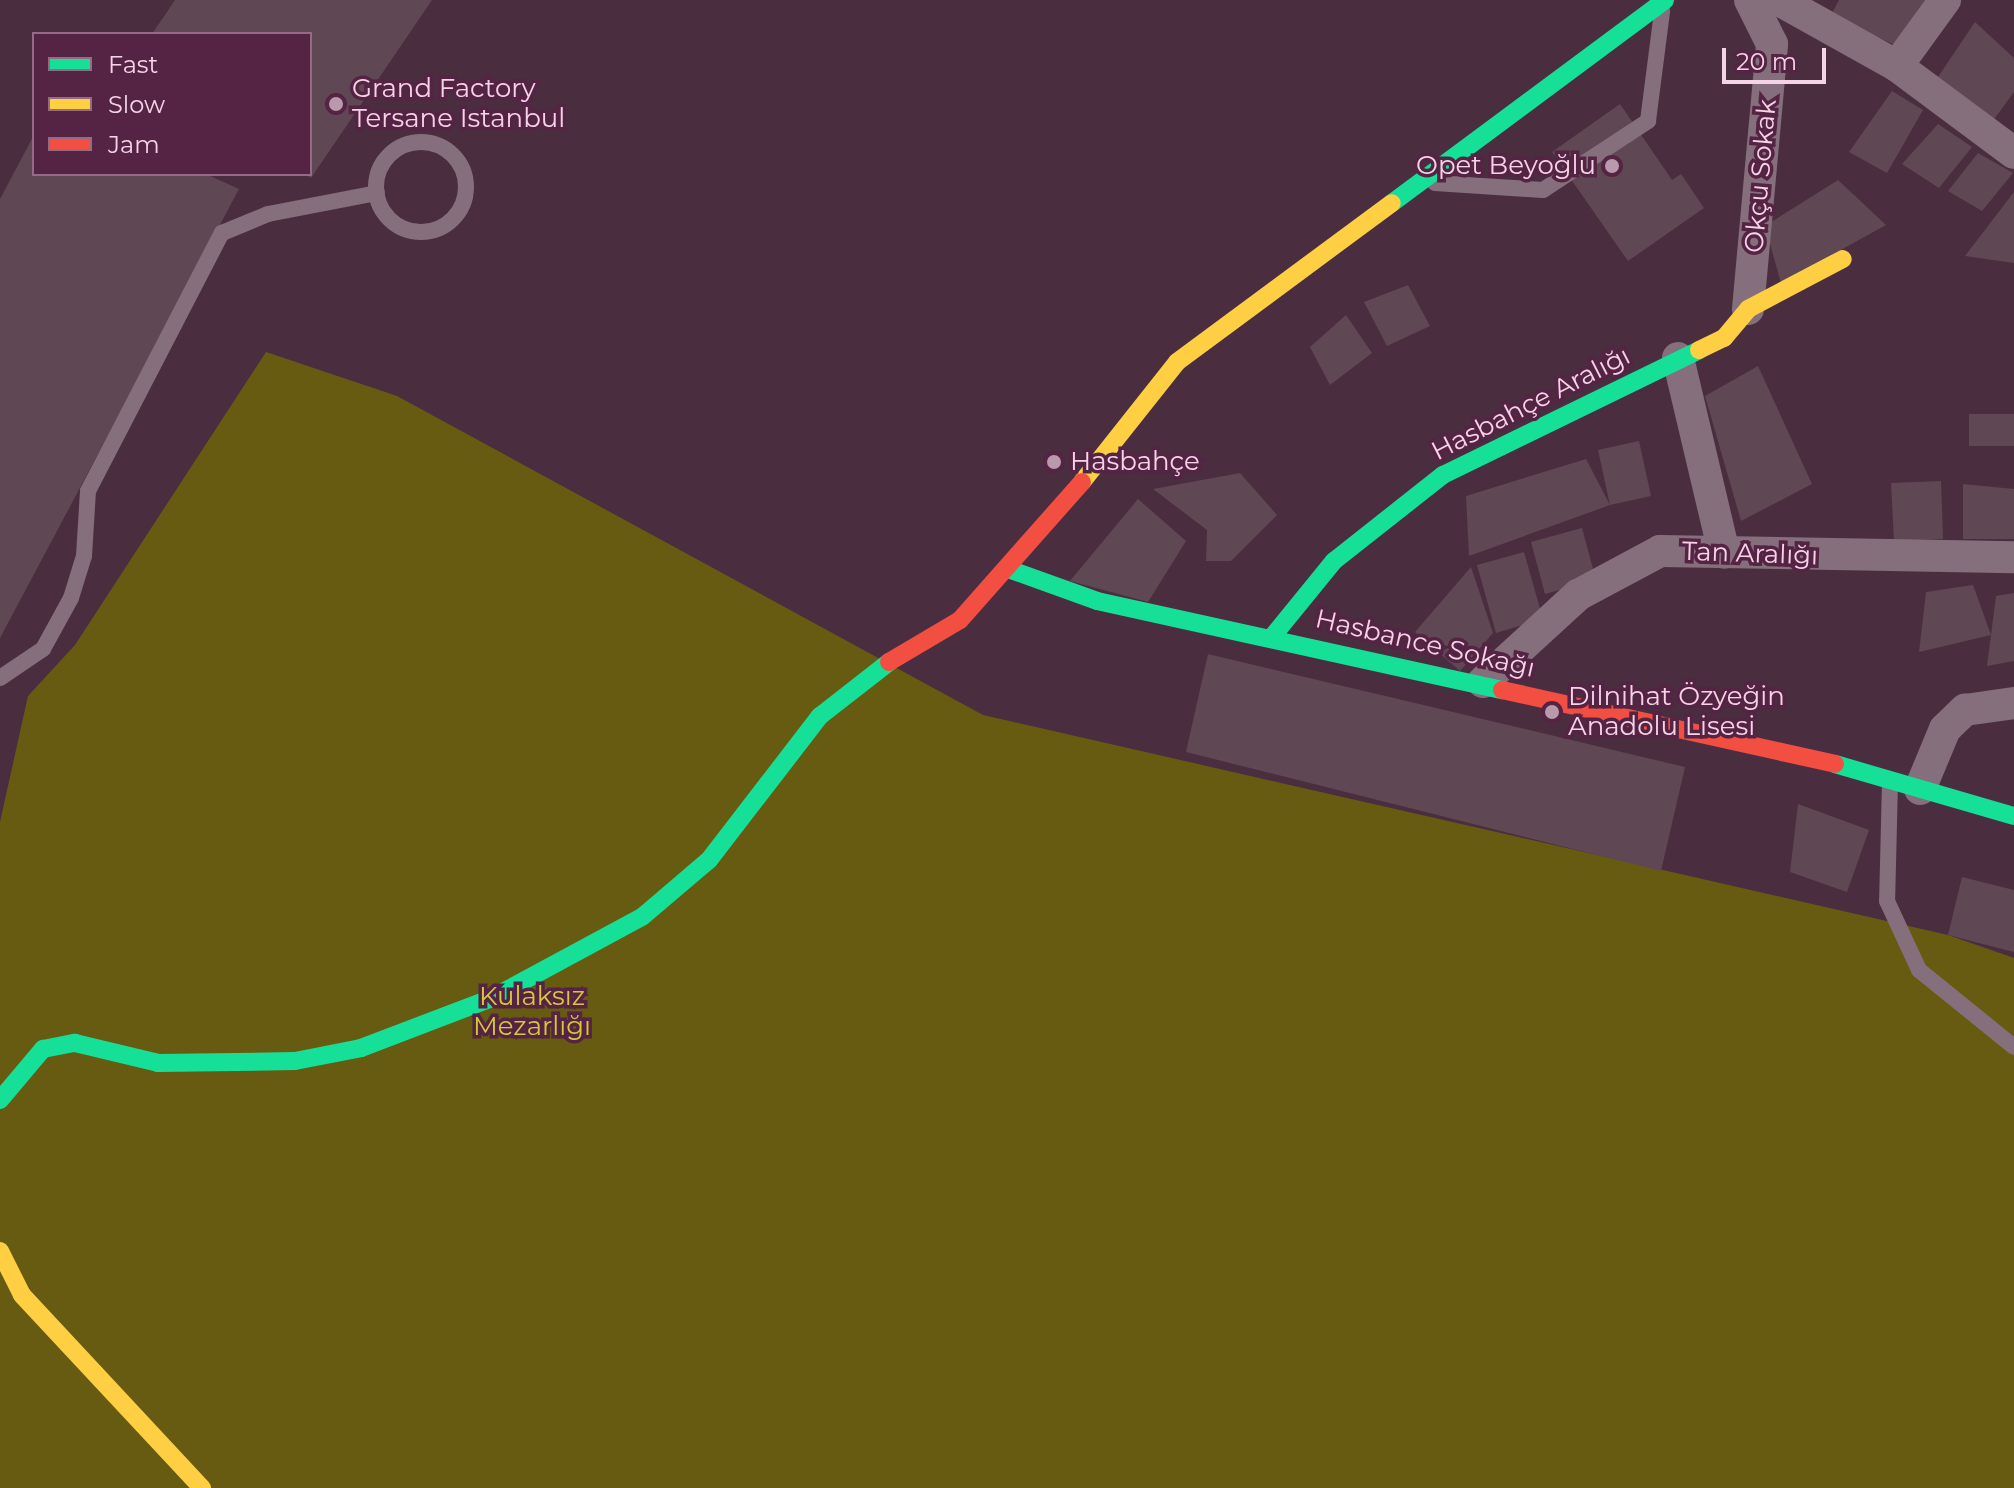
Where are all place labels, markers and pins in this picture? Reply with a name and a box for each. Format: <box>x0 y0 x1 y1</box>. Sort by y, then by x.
place label: Grand Factory Tersane Istanbul <box>352 73 565 134</box>
marker: Grand Factory Tersane Istanbul <box>327 95 345 113</box>
place label: Opet Beyoğlu <box>1416 150 1596 182</box>
marker: Opet Beyoğlu <box>1603 157 1621 175</box>
place label: Hasbahçe <box>1070 446 1200 478</box>
marker: Hasbahçe <box>1045 453 1063 471</box>
place label: Dilnihat Özyeğin Anadolu Lisesi <box>1568 681 1785 742</box>
marker: Dilnihat Özyeğin Anadolu Lisesi <box>1543 703 1561 721</box>

